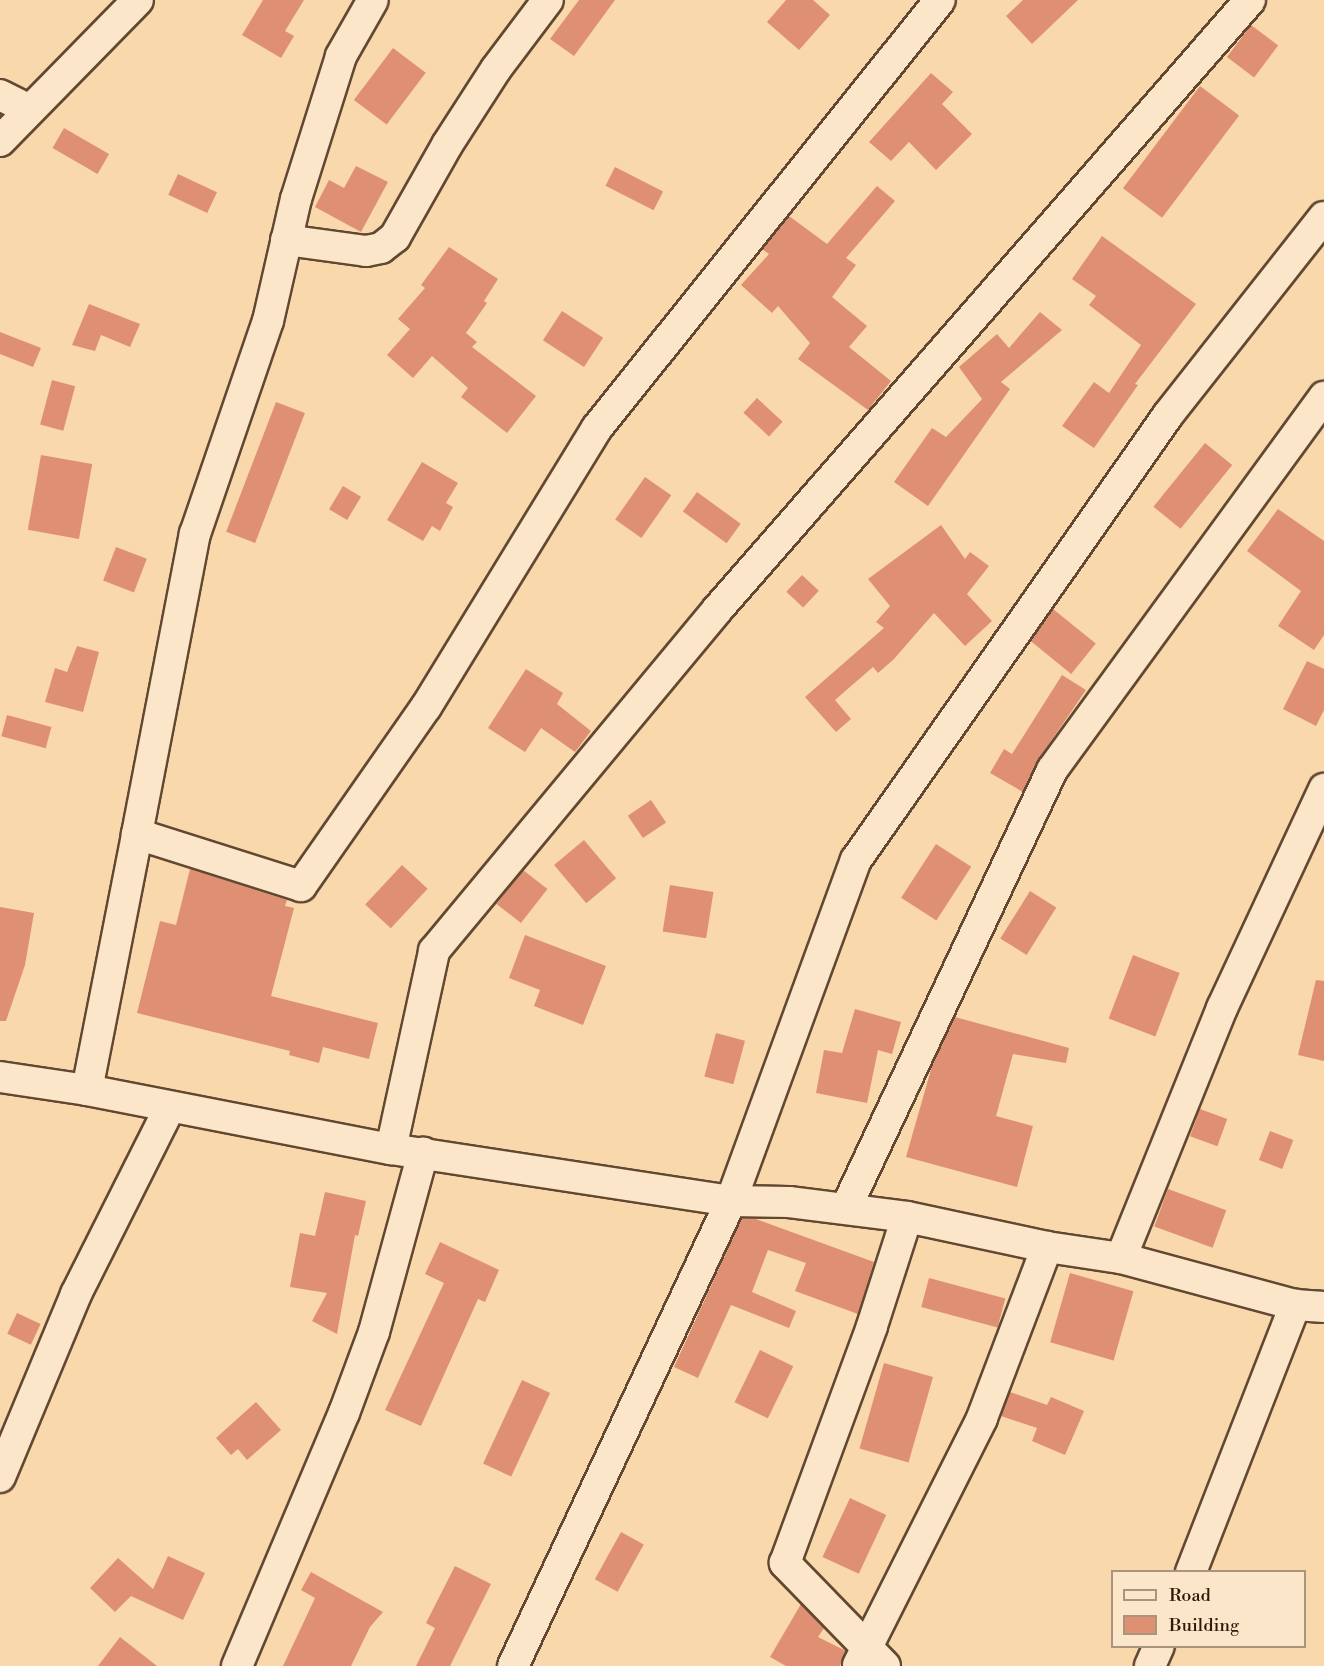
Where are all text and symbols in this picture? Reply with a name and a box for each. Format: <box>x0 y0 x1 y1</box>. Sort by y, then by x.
legend <box>1111 1570 1306 1648</box>
text: Road <box>1169 1584 1211 1607</box>
text: Building <box>1169 1614 1239 1637</box>

